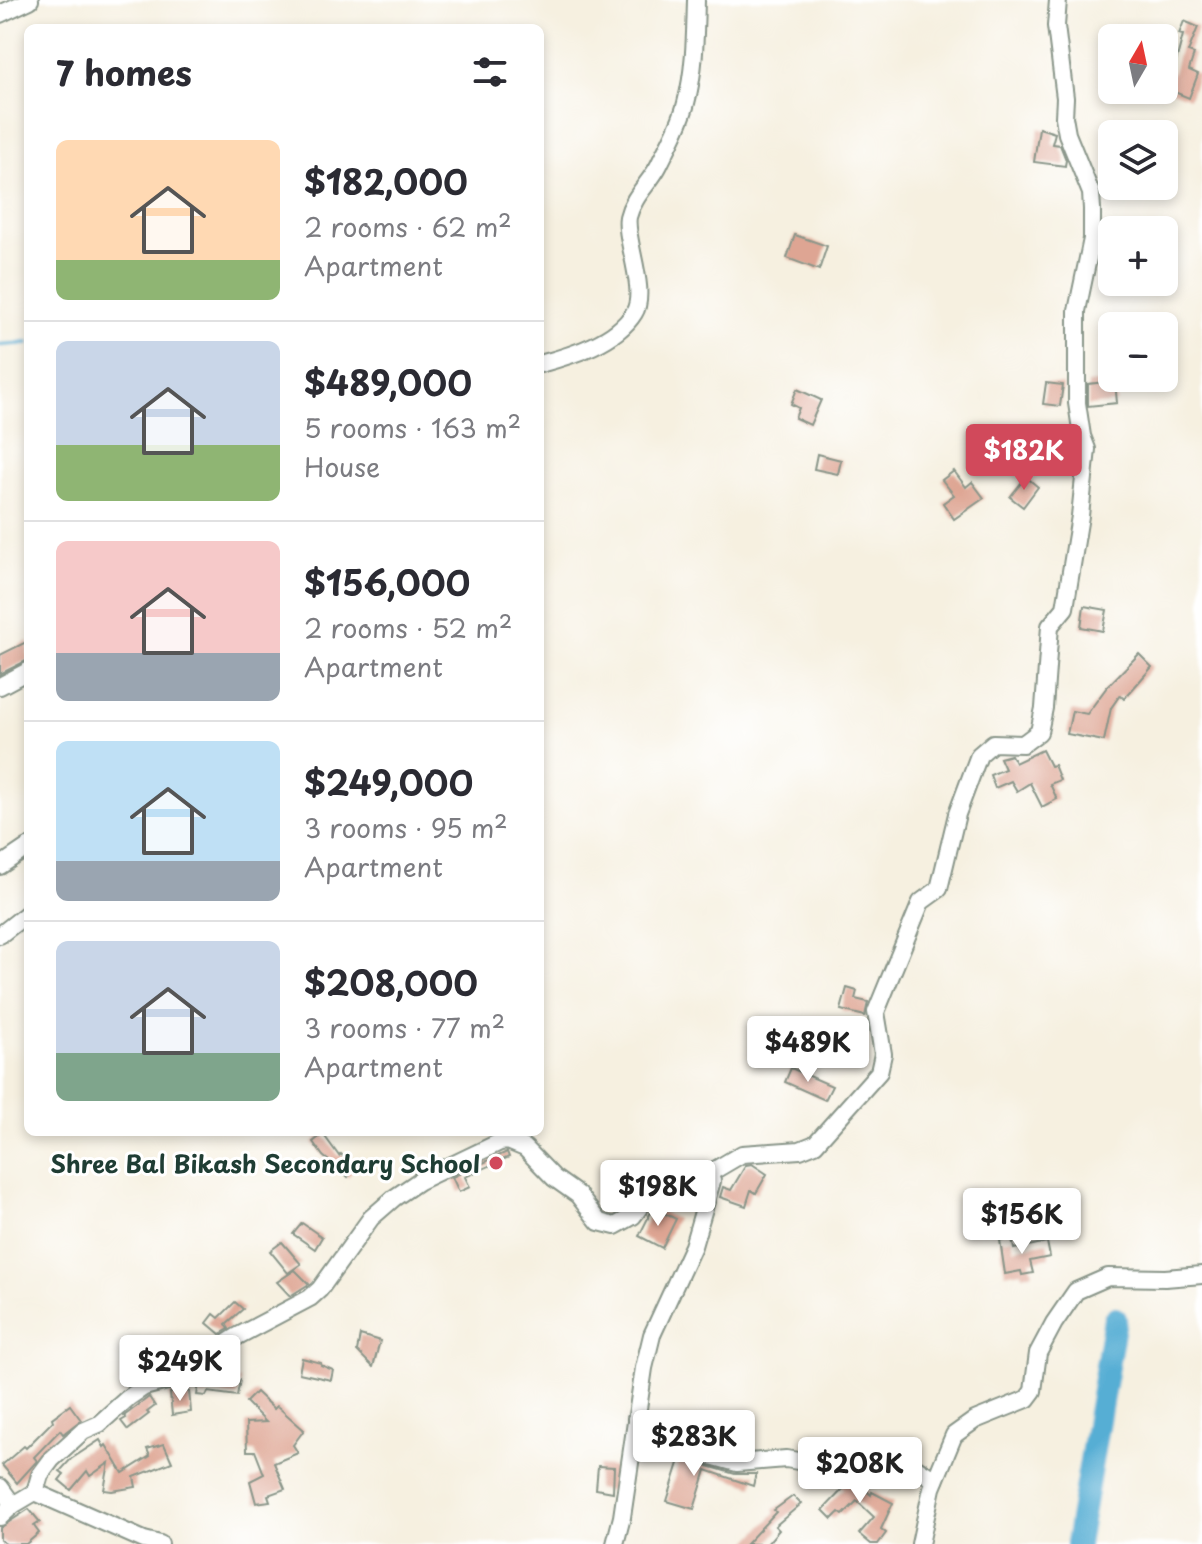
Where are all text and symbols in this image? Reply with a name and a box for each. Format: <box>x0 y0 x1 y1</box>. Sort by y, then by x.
north arrow <box>1098 24 1178 104</box>
map controls <box>1098 24 1178 392</box>
text: 7 homes <box>56 46 192 98</box>
icon: filters <box>468 50 512 94</box>
button: layers <box>1098 120 1178 200</box>
text: $182,000 <box>304 155 468 207</box>
icon: home <box>120 172 216 268</box>
text: 2 rooms · 62 m² <box>304 207 512 246</box>
button: + <box>1098 216 1178 296</box>
text: Apartment <box>304 246 443 285</box>
button: − <box>1098 312 1178 392</box>
text: $489,000 <box>304 356 472 408</box>
icon: home <box>120 373 216 469</box>
text: 5 rooms · 163 m² <box>304 408 521 447</box>
pin: $182K <box>968 424 1080 492</box>
text: $182K <box>984 430 1064 469</box>
text: House <box>304 447 380 486</box>
text: $156,000 <box>304 556 470 608</box>
icon: home <box>120 573 216 669</box>
text: 2 rooms · 52 m² <box>304 608 512 647</box>
text: Apartment <box>304 647 443 686</box>
text: $249,000 <box>304 756 473 808</box>
icon: home <box>120 773 216 869</box>
text: 3 rooms · 95 m² <box>304 808 508 847</box>
text: Apartment <box>304 847 443 886</box>
text: $208,000 <box>304 956 478 1008</box>
icon: home <box>120 973 216 1069</box>
text: 3 rooms · 77 m² <box>304 1008 505 1047</box>
pin: $489K <box>752 1016 864 1084</box>
text: $489K <box>765 1022 851 1061</box>
text: Apartment <box>304 1047 443 1086</box>
place label: Shree Bal Bikash Secondary School <box>50 1145 480 1181</box>
marker: Shree Bal Bikash Secondary School <box>487 1154 505 1172</box>
pin: $198K <box>602 1160 714 1228</box>
text: $198K <box>618 1166 698 1205</box>
pin: $156K <box>966 1188 1078 1256</box>
text: $156K <box>981 1194 1063 1233</box>
pin: $249K <box>124 1335 236 1403</box>
text: $249K <box>137 1341 223 1380</box>
pin: $283K <box>638 1410 750 1478</box>
text: $283K <box>651 1416 737 1455</box>
pin: $208K <box>804 1437 916 1505</box>
text: $208K <box>816 1443 904 1482</box>

